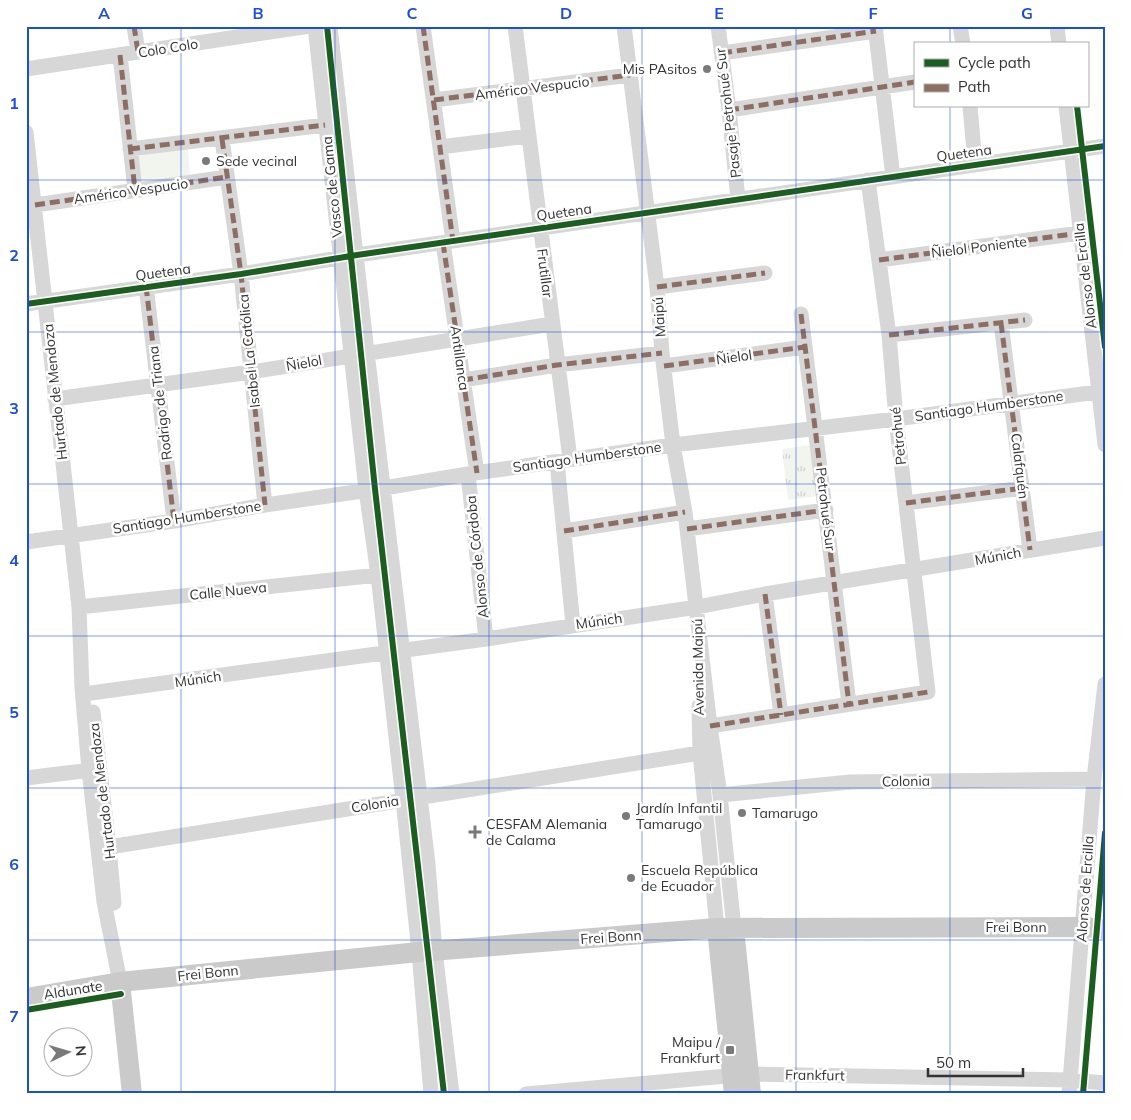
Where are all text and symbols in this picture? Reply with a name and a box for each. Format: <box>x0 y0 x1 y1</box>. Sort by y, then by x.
text: A <box>98 3 110 23</box>
text: B <box>252 3 264 23</box>
text: C <box>407 3 418 23</box>
text: D <box>560 3 572 23</box>
text: E <box>714 3 724 23</box>
text: F <box>868 3 878 23</box>
text: G <box>1021 3 1033 23</box>
street label: Colo Colo <box>137 34 199 62</box>
legend <box>914 42 1088 108</box>
street label: Pasaje Petrohué Sur <box>711 46 745 179</box>
text: Cycle path <box>958 53 1031 72</box>
place label: Mis PAsitos <box>623 60 697 78</box>
marker: Mis PAsitos <box>701 63 713 75</box>
street label: Américo Vespucio <box>474 72 590 104</box>
text: Path <box>958 77 990 96</box>
text: 1 <box>9 93 19 113</box>
street label: Vasco de Gama <box>318 135 346 239</box>
street label: Quetena <box>935 140 993 166</box>
place label: Sede vecinal <box>216 152 297 170</box>
marker: Sede vecinal <box>200 155 212 167</box>
street label: Américo Vespucio <box>73 174 189 208</box>
street label: Quetena <box>535 199 593 225</box>
street label: Alonso de Ercilla <box>1070 222 1100 330</box>
street label: Ñielol Poniente <box>930 232 1028 262</box>
text: 2 <box>9 245 19 265</box>
street label: Frutillar <box>533 247 557 299</box>
street label: Quetena <box>134 259 192 285</box>
street label: Isabel La Católica <box>234 293 264 409</box>
street label: Maipú <box>649 296 669 338</box>
street label: Hurtado de Mendoza <box>39 323 71 461</box>
street label: Antillanca <box>447 324 473 392</box>
street label: Rodrigo de Triana <box>144 345 176 461</box>
street label: Ñielol <box>715 346 753 368</box>
street label: Ñielol <box>285 351 323 375</box>
street label: Santiago Humberstone <box>914 387 1064 425</box>
text: 3 <box>9 398 19 418</box>
street label: Petrohué <box>886 406 910 466</box>
street label: Calafquén <box>1007 432 1033 500</box>
street label: Santiago Humberstone <box>512 438 662 476</box>
street label: Petrohué Sur <box>812 466 840 553</box>
street label: Alonso de Córdoba <box>462 495 492 619</box>
street label: Santiago Humberstone <box>112 496 262 538</box>
street label: Múnich <box>973 543 1023 569</box>
text: 4 <box>9 550 19 570</box>
street label: Calle Nueva <box>189 578 267 604</box>
street label: Múnich <box>575 609 623 633</box>
street label: Avenida Maipú <box>688 618 708 716</box>
street label: Múnich <box>174 667 222 691</box>
text: 5 <box>9 702 19 722</box>
street label: Hurtado de Mendoza <box>85 722 119 860</box>
street label: Colonia <box>882 772 930 790</box>
street label: Colonia <box>350 791 400 817</box>
place label: Jardín Infantil Tamarugo <box>636 799 722 833</box>
place label: Tamarugo <box>752 804 818 822</box>
marker: Tamarugo <box>736 807 748 819</box>
marker: Jardín Infantil Tamarugo <box>620 810 632 822</box>
place label: CESFAM Alemania de Calama <box>486 815 607 849</box>
marker: CESFAM Alemania de Calama <box>468 825 482 839</box>
street label: Alonso de Ercilla <box>1072 835 1098 943</box>
text: 6 <box>9 854 19 874</box>
place label: Escuela República de Ecuador <box>641 861 758 895</box>
marker: Escuela República de Ecuador <box>625 872 637 884</box>
street label: Frei Bonn <box>985 918 1047 936</box>
street label: Frei Bonn <box>580 926 642 948</box>
street label: Frei Bonn <box>177 961 239 985</box>
street label: Aldunate <box>42 976 104 1004</box>
text: 7 <box>9 1006 19 1026</box>
north arrow <box>42 1028 92 1078</box>
place label: Maipu / Frankfurt <box>660 1033 721 1067</box>
marker: Maipu / Frankfurt <box>724 1044 736 1056</box>
text: N <box>72 1045 90 1057</box>
scale bar <box>928 1045 1024 1077</box>
text: 50 m <box>936 1053 971 1072</box>
street label: Frankfurt <box>785 1065 845 1085</box>

